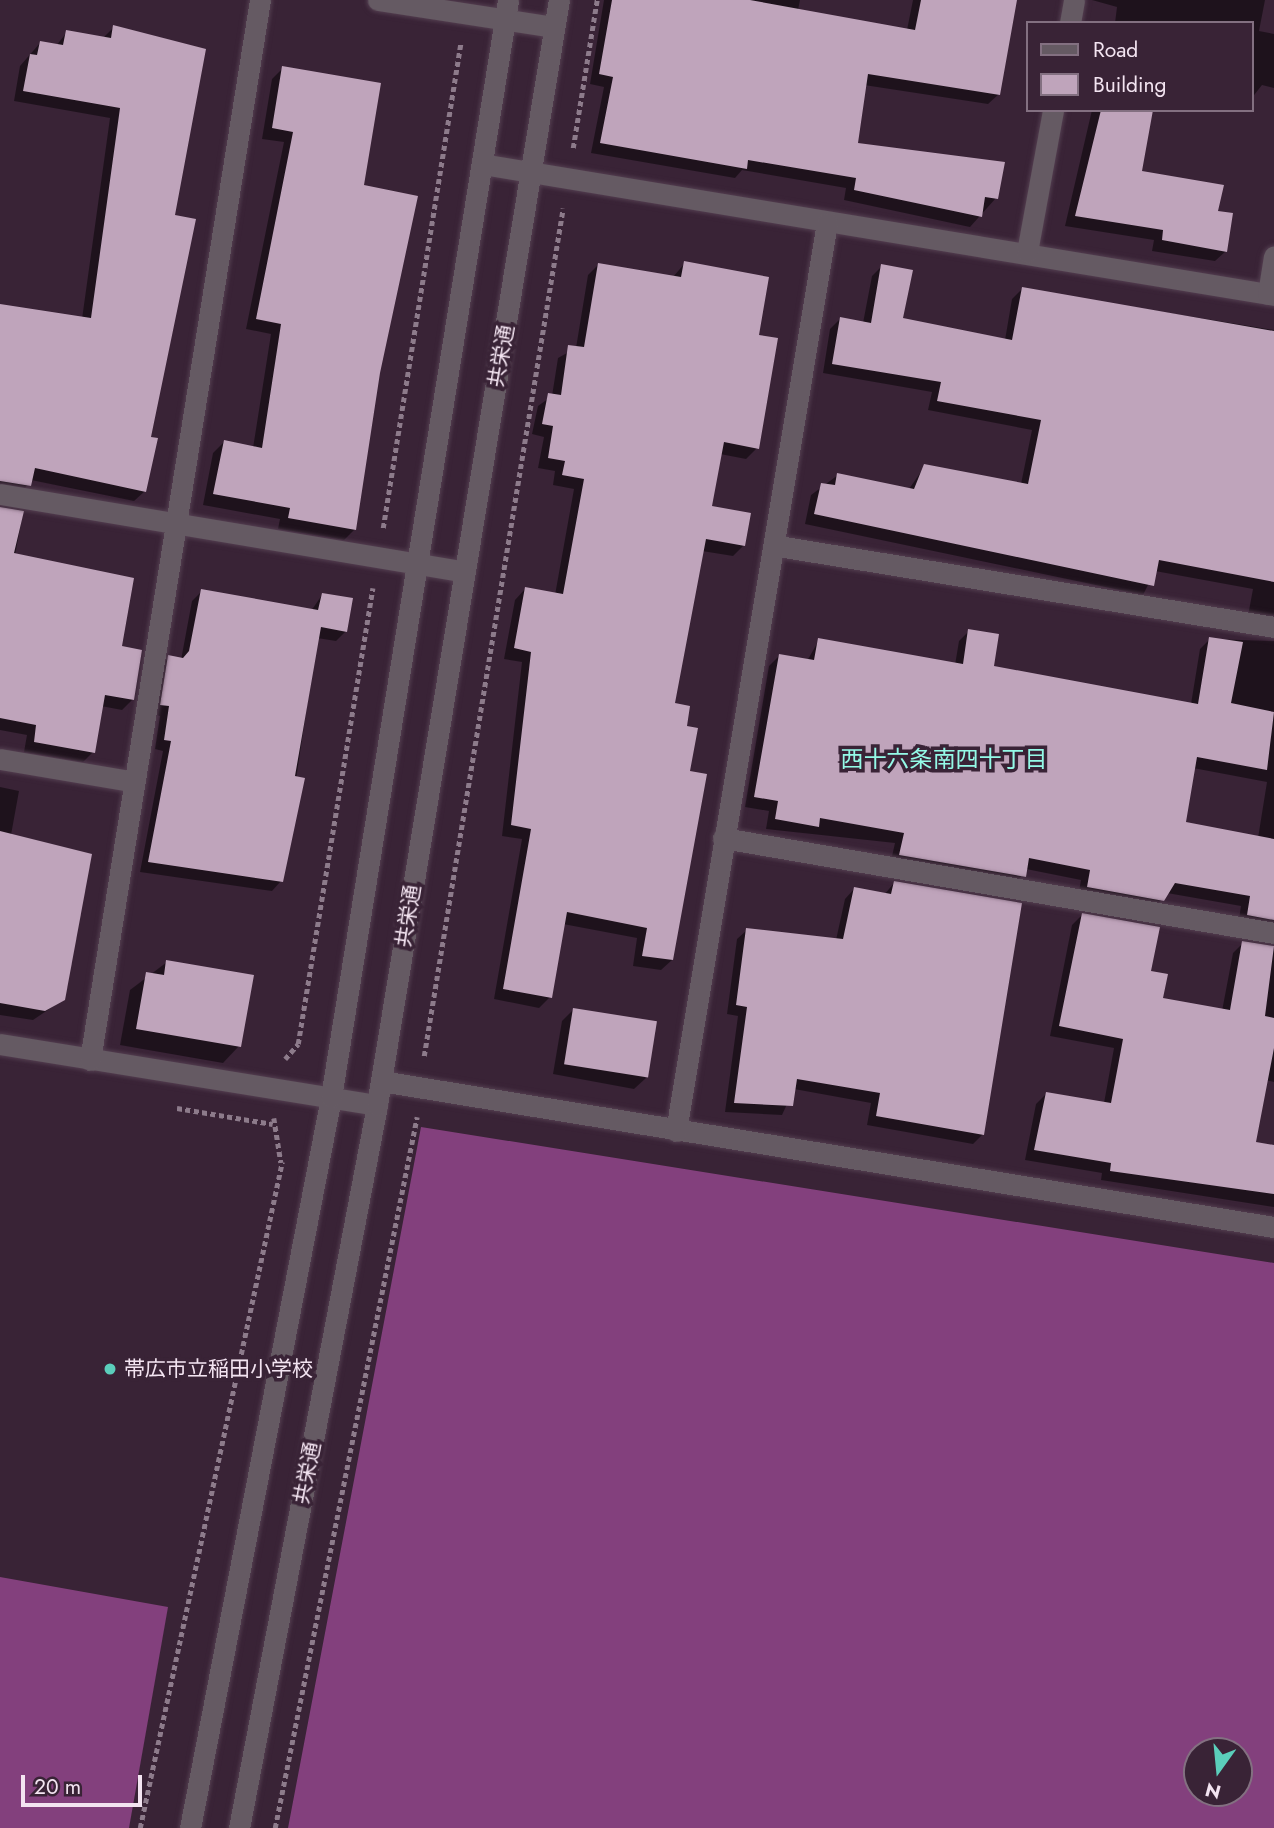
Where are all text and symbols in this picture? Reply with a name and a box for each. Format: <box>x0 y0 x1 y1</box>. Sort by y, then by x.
legend <box>1026 21 1253 112</box>
text: Road <box>1093 35 1138 65</box>
text: Building <box>1093 70 1166 100</box>
street label: 共栄通 <box>483 323 519 389</box>
district label: 西十六条南四十丁目 <box>841 745 1047 773</box>
street label: 共栄通 <box>391 883 425 949</box>
place label: 帯広市立稲田小学校 <box>124 1356 313 1382</box>
marker: 帯広市立稲田小学校 <box>102 1361 118 1377</box>
street label: 共栄通 <box>289 1440 325 1506</box>
north arrow <box>1183 1737 1253 1807</box>
scale bar <box>24 1762 145 1806</box>
text: 20 m <box>34 1772 81 1802</box>
text: N <box>1202 1776 1224 1806</box>

